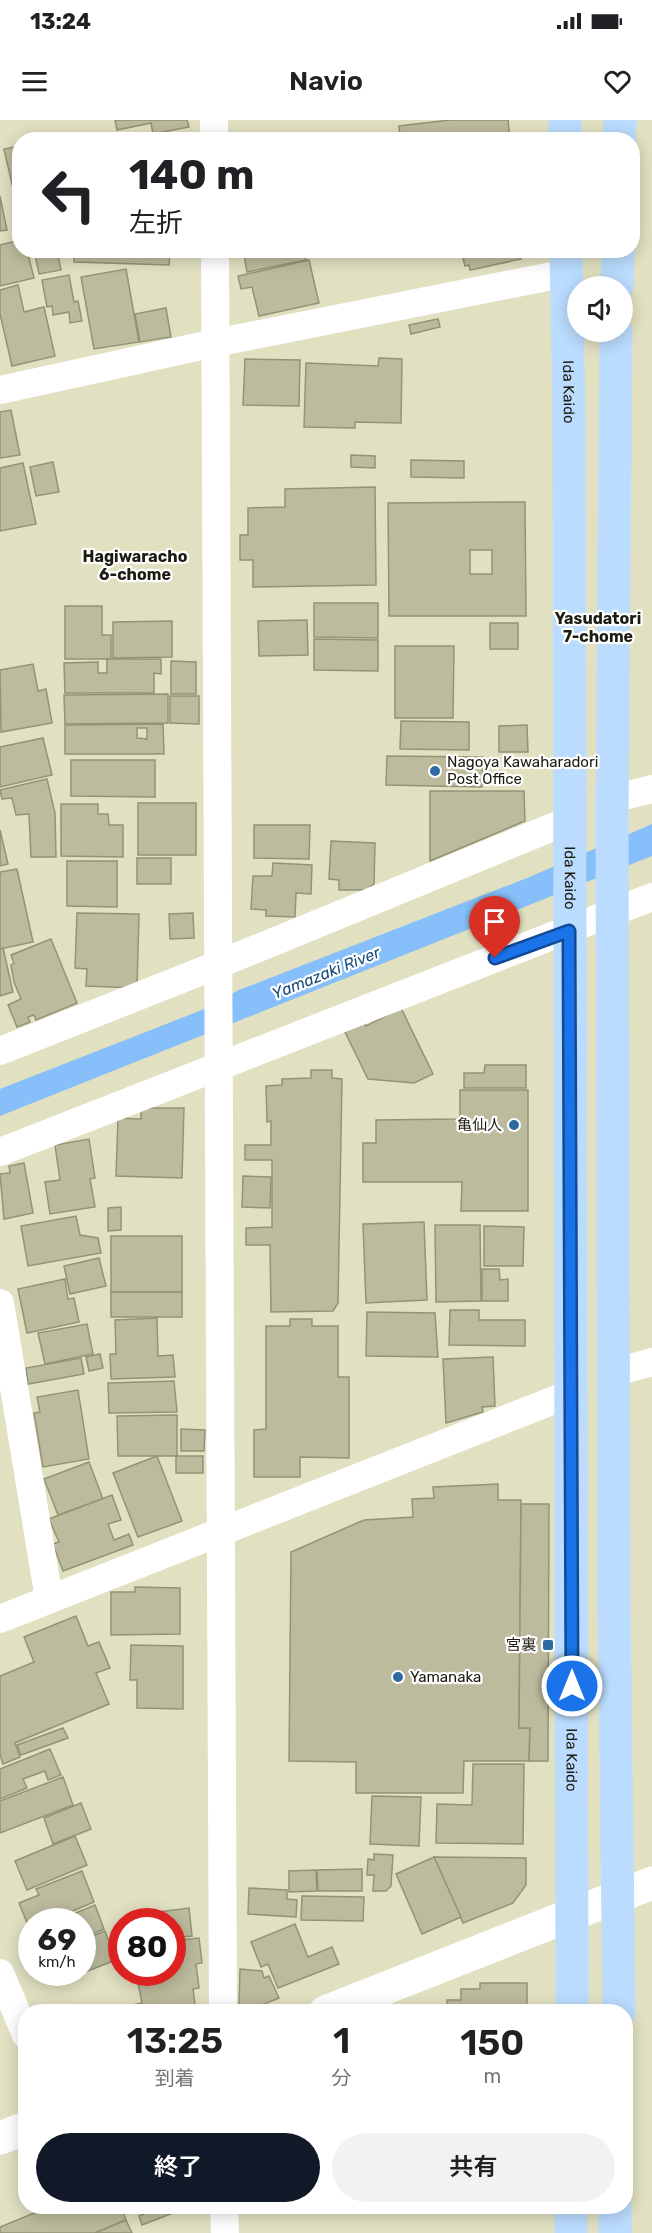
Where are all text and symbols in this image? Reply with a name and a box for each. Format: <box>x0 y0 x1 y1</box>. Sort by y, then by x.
text: 13:24 <box>30 8 91 35</box>
icon: menu <box>18 65 51 98</box>
text: Navio <box>289 65 363 97</box>
icon: heart <box>601 65 634 98</box>
text: 140 m <box>129 150 255 200</box>
icon: left <box>30 156 108 234</box>
text: 左折 <box>129 207 183 239</box>
map controls <box>567 276 633 342</box>
button: sound <box>567 276 633 342</box>
street label: Ida Kaido <box>559 360 578 424</box>
district label: Hagiwaracho 6-chome <box>83 547 188 584</box>
district label: Yasudatori 7-chome <box>555 609 641 646</box>
place label: Nagoya Kawaharadori Post Office <box>447 753 598 788</box>
marker: Nagoya Kawaharadori Post Office <box>428 764 442 778</box>
street label: Ida Kaido <box>561 846 579 910</box>
pin <box>469 896 520 958</box>
icon: arrive <box>478 905 511 938</box>
water label: Yamazaki River <box>269 942 384 1003</box>
place label: 亀仙人 <box>457 1116 502 1134</box>
marker: 亀仙人 <box>507 1118 521 1132</box>
place label: 宮裏 <box>506 1636 536 1654</box>
marker: 宮裏 <box>541 1638 555 1652</box>
position arrow <box>540 1654 604 1718</box>
place label: Yamanaka <box>410 1668 481 1686</box>
marker: Yamanaka <box>391 1670 405 1684</box>
street label: Ida Kaido <box>562 1728 581 1792</box>
speed limit sign: 80 <box>108 1908 186 1986</box>
text: 69 <box>38 1922 76 1958</box>
text: km/h <box>38 1953 76 1971</box>
text: 13:25 <box>127 2019 223 2062</box>
text: 1 <box>333 2019 350 2062</box>
text: 150 <box>460 2021 524 2064</box>
text: m <box>483 2064 501 2088</box>
text: 到着 <box>155 2066 195 2090</box>
text: 分 <box>332 2066 352 2090</box>
button: 終了 <box>36 2133 320 2202</box>
button: 共有 <box>332 2133 615 2202</box>

